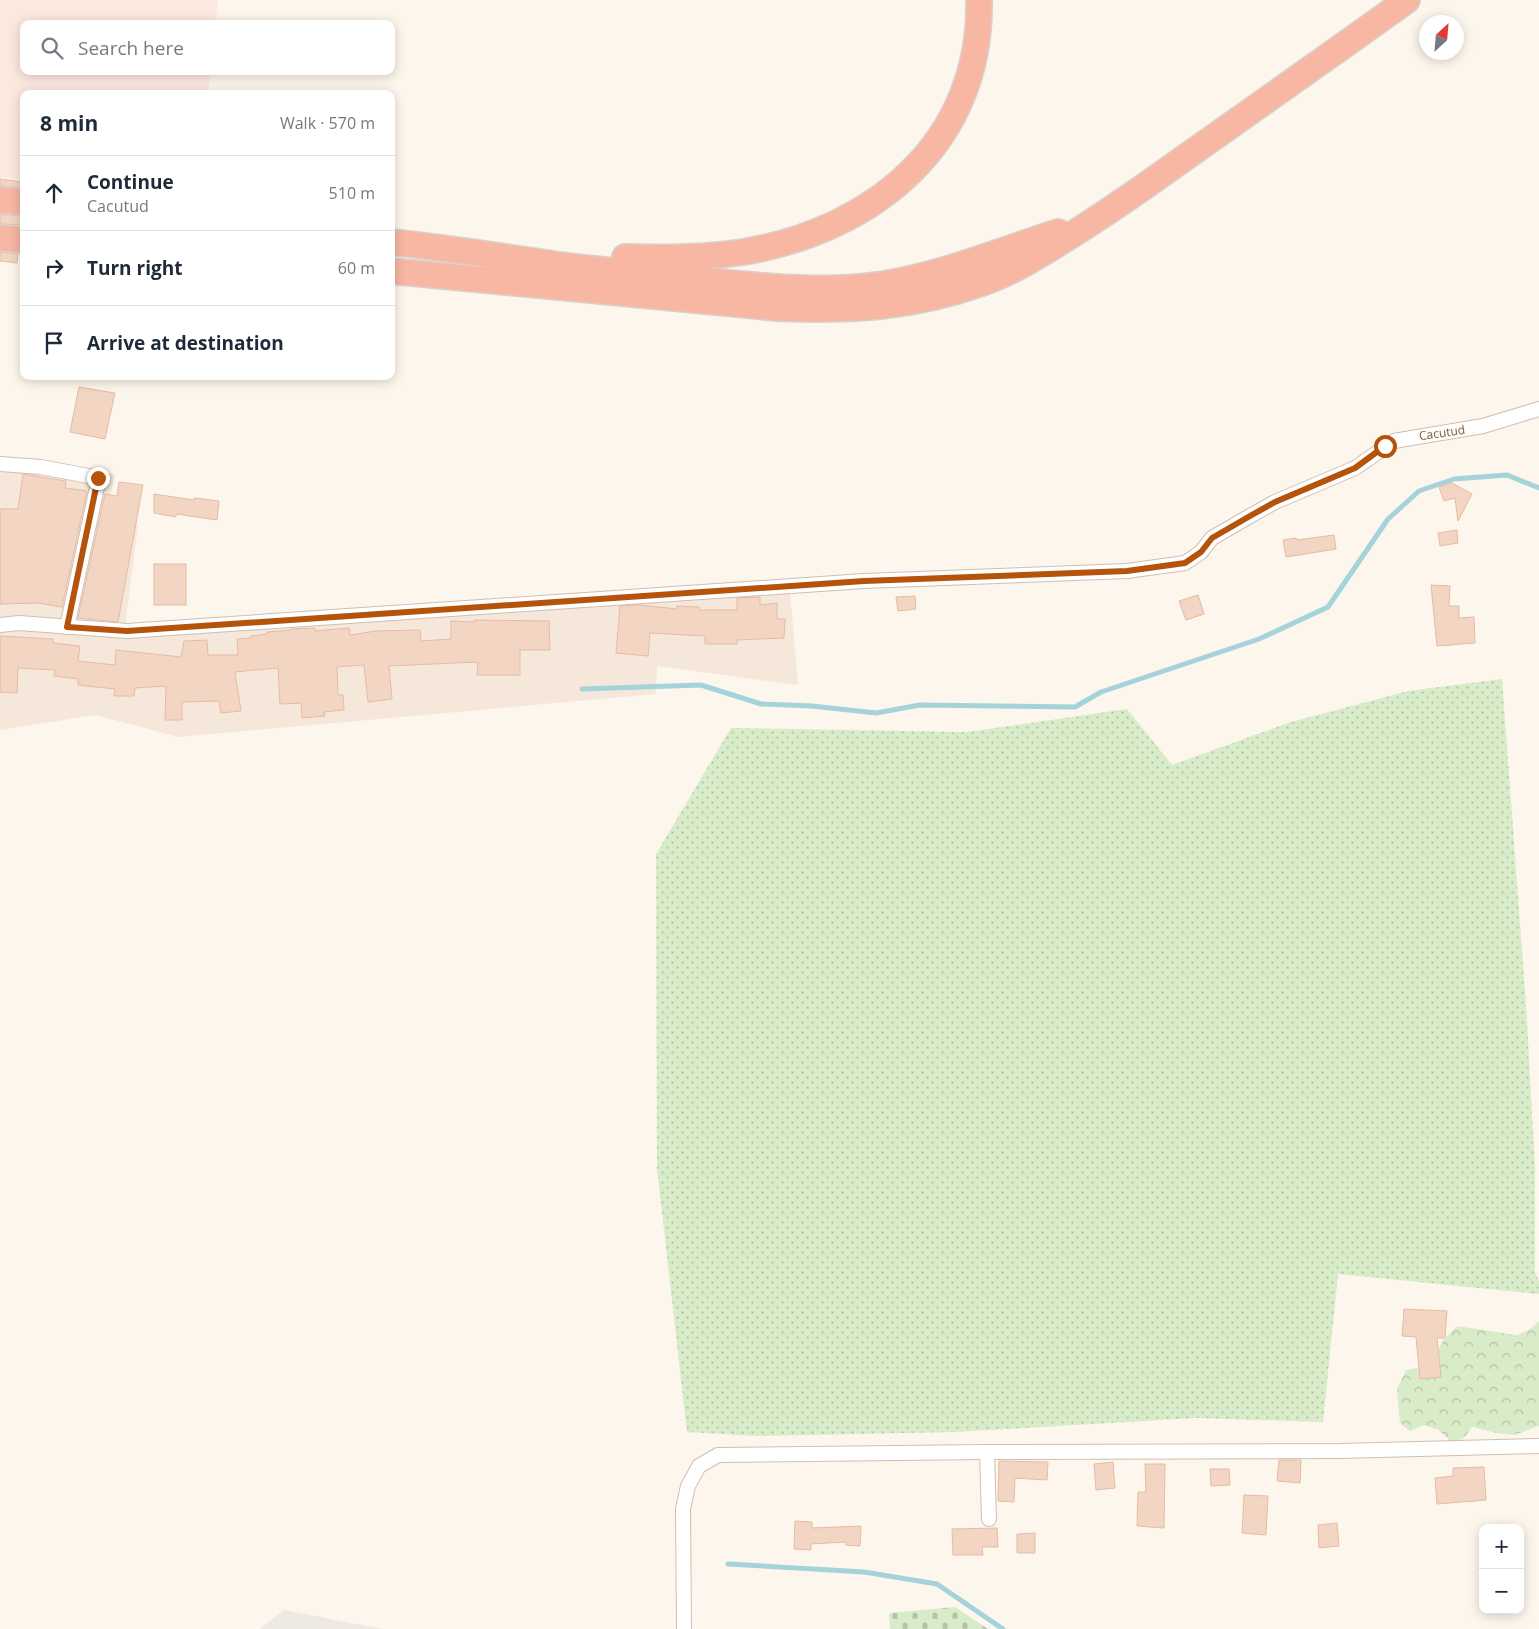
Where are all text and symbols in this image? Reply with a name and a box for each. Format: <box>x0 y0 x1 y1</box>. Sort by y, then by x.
north arrow <box>1419 15 1464 60</box>
search box <box>20 20 395 75</box>
icon: search <box>38 34 66 62</box>
text: Search here <box>78 35 184 61</box>
text: 8 min <box>40 109 98 137</box>
text: Walk · 570 m <box>280 112 375 134</box>
text: Continue <box>87 169 174 195</box>
icon: ahead <box>40 179 68 207</box>
text: 510 m <box>329 182 375 204</box>
text: Cacutud <box>87 195 149 217</box>
icon: right <box>40 254 68 282</box>
text: Turn right <box>87 255 182 281</box>
text: 60 m <box>338 257 375 279</box>
icon: arrive <box>40 329 68 357</box>
text: Arrive at destination <box>87 330 284 356</box>
street label: Cacutud <box>1418 421 1466 444</box>
route start <box>1374 435 1397 458</box>
route end <box>87 467 110 490</box>
map controls <box>1479 1524 1524 1614</box>
button: + <box>1479 1524 1524 1569</box>
button: − <box>1479 1569 1524 1614</box>

